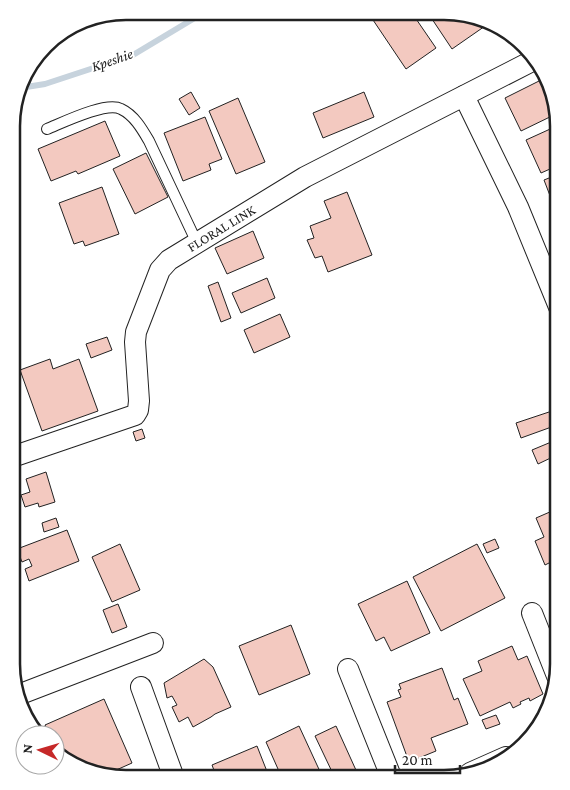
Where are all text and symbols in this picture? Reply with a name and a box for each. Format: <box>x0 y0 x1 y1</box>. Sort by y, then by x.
water label: Kpeshie <box>89 45 135 75</box>
street label: FLORAL LINK <box>184 201 259 255</box>
north arrow <box>15 725 65 775</box>
scale bar <box>395 742 460 774</box>
text: N <box>19 743 35 754</box>
text: 20 m <box>402 752 433 768</box>

